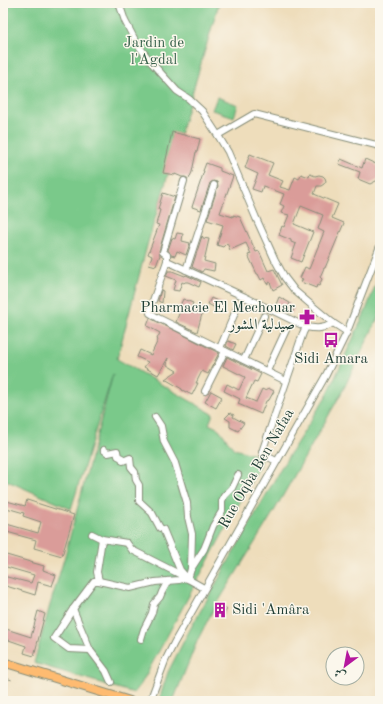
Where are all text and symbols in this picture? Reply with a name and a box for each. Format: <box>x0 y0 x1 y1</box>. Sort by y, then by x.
park label: Jardin de l'Agdal <box>124 36 184 68</box>
place label: Pharmacie El Mechouar صيدلية المشور <box>140 301 295 333</box>
pharmacy icon: Pharmacie El Mechouar صيدلية المشور <box>298 308 316 326</box>
bus stop icon: Sidi Amara <box>322 331 340 349</box>
place label: Sidi Amara <box>294 352 368 367</box>
street label: Rue Oqba Ben Nafaa <box>217 406 298 531</box>
building icon: Sidi 'Amâra <box>211 601 229 619</box>
place label: Sidi 'Amâra <box>232 603 310 618</box>
north arrow <box>325 646 365 686</box>
text: ش <box>333 666 348 681</box>

